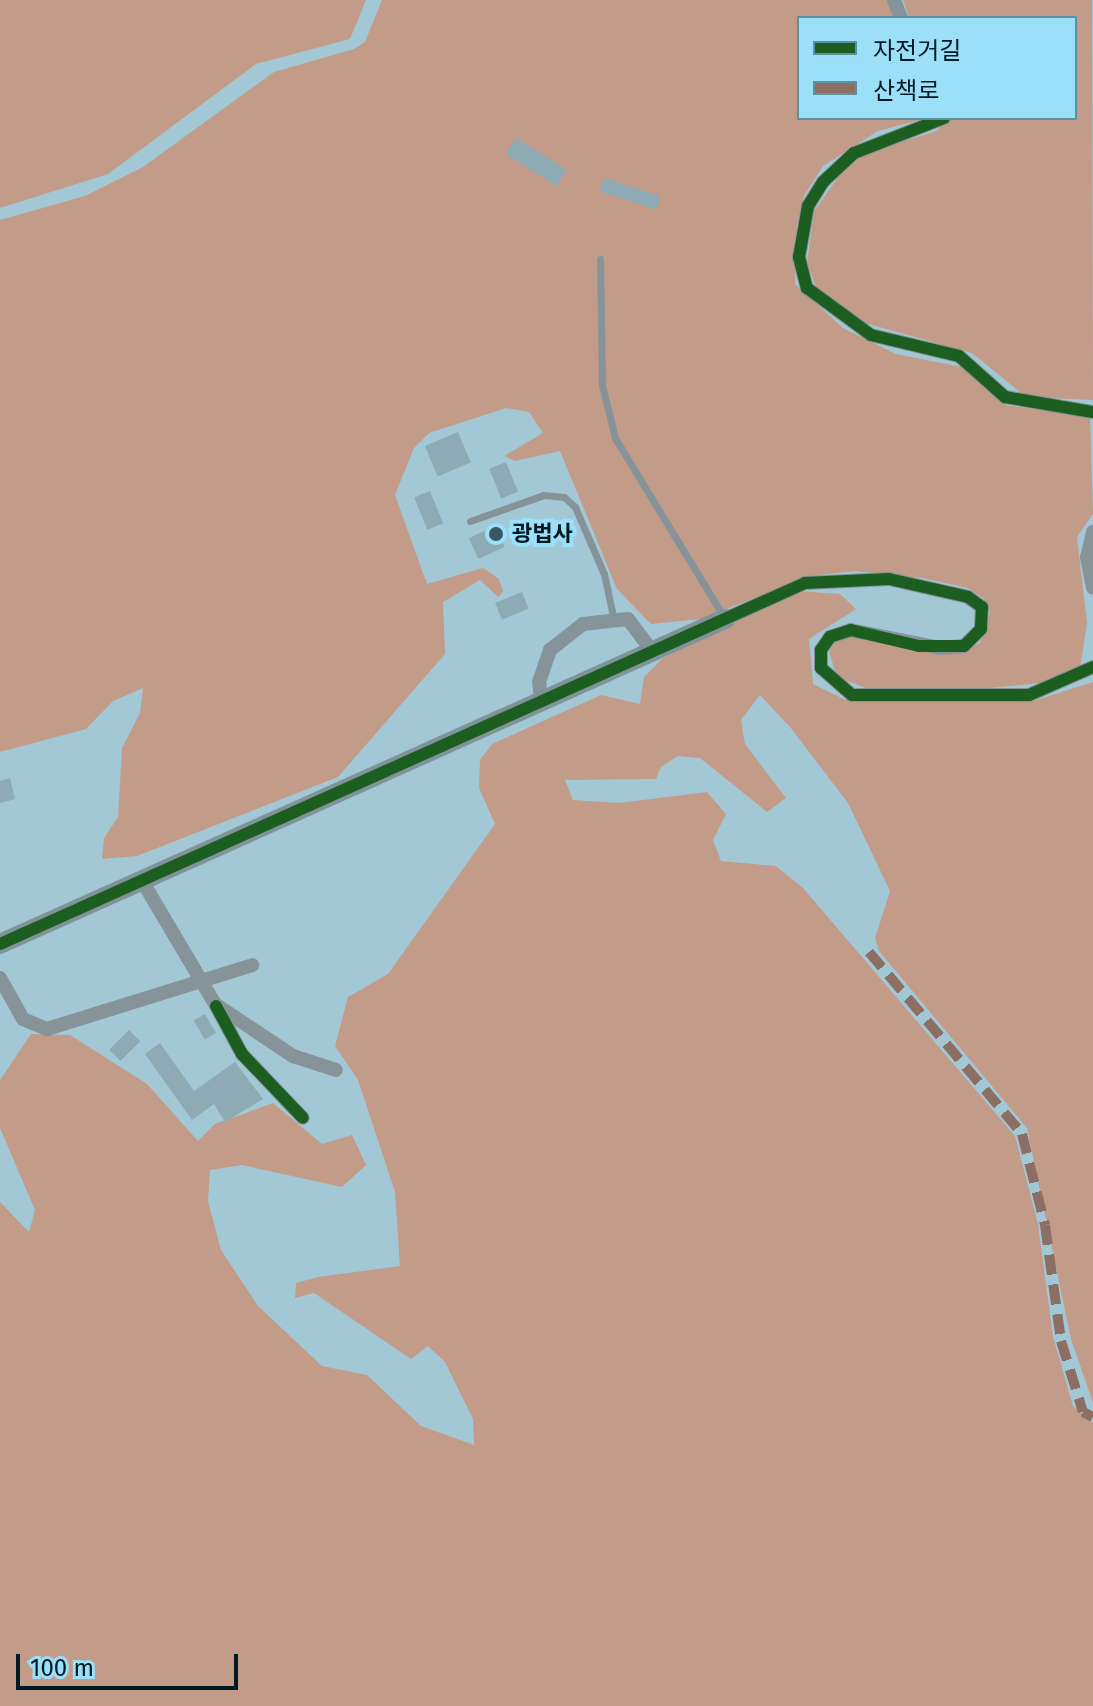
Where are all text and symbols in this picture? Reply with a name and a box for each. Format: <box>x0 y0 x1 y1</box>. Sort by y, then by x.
legend <box>797 16 1077 120</box>
text: 자전거길 <box>873 37 961 65</box>
text: 산책로 <box>873 77 939 105</box>
place label: 광법사 <box>512 521 573 547</box>
marker: 광법사 <box>487 525 505 543</box>
scale bar <box>20 1638 242 1688</box>
text: 100 m <box>30 1654 94 1682</box>

